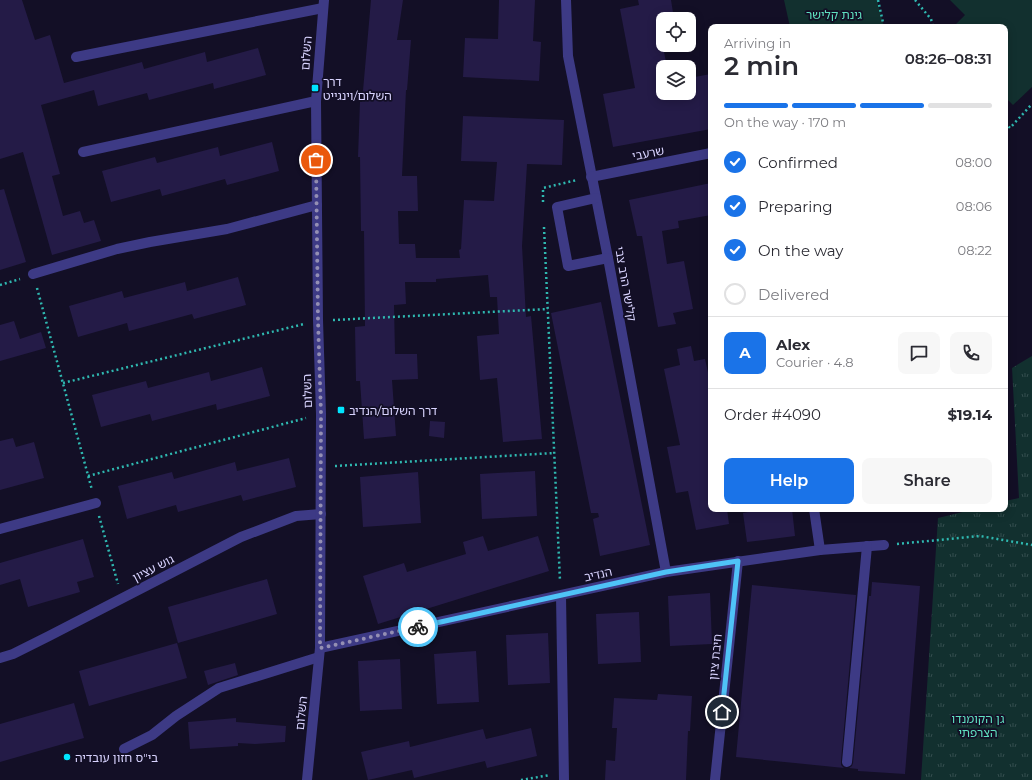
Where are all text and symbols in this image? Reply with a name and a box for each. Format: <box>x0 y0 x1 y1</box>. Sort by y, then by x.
park label: גינת קלישר <box>806 7 862 22</box>
map controls <box>656 12 696 100</box>
button: locate <box>656 12 696 52</box>
street label: השלום <box>297 35 315 71</box>
text: Arriving in <box>724 35 791 51</box>
text: 08:26–08:31 <box>905 49 992 68</box>
text: 2 min <box>724 50 799 82</box>
button: layers <box>656 60 696 100</box>
place label: דרך השלום/וינגייט <box>323 74 392 103</box>
marker: דרך השלום/וינגייט <box>310 83 320 93</box>
text: On the way · 170 m <box>724 114 846 130</box>
pin <box>299 143 333 177</box>
street label: שרעבי <box>631 143 665 163</box>
icon: bag <box>305 149 327 171</box>
icon: check <box>724 151 746 173</box>
text: Confirmed <box>758 153 838 172</box>
text: 08:00 <box>955 154 992 170</box>
icon: check <box>724 195 746 217</box>
text: Preparing <box>758 197 833 216</box>
text: 08:06 <box>956 198 992 214</box>
icon: check <box>724 239 746 261</box>
text: On the way <box>758 241 843 260</box>
text: 08:22 <box>958 242 992 258</box>
street label: קלישר הרב צבי <box>612 246 640 323</box>
text: Delivered <box>758 285 830 304</box>
button: chat <box>898 332 940 374</box>
button: phone <box>950 332 992 374</box>
text: Alex <box>776 335 810 354</box>
text: A <box>739 343 751 362</box>
text: Courier · 4.8 <box>776 354 854 370</box>
street label: השלום <box>299 374 315 408</box>
place label: דרך השלום/הנדיב <box>349 403 438 418</box>
marker: דרך השלום/הנדיב <box>336 405 346 415</box>
text: Order #4090 <box>724 405 821 424</box>
text: $19.14 <box>947 405 992 424</box>
button: Help <box>724 458 854 504</box>
button: Share <box>862 458 992 504</box>
street label: גוש עציון <box>130 551 177 585</box>
street label: הנדיב <box>583 564 613 584</box>
courier <box>398 607 438 647</box>
icon: bike <box>407 616 429 638</box>
street label: חיבת ציון <box>705 633 725 681</box>
street label: השלום <box>292 695 310 731</box>
pin <box>705 695 739 729</box>
icon: home <box>711 701 733 723</box>
park label: גן הקומנדו הצרפתי <box>952 711 1005 740</box>
place label: בי"ס חזון עובדיה <box>75 750 158 765</box>
marker: בי"ס חזון עובדיה <box>62 752 72 762</box>

